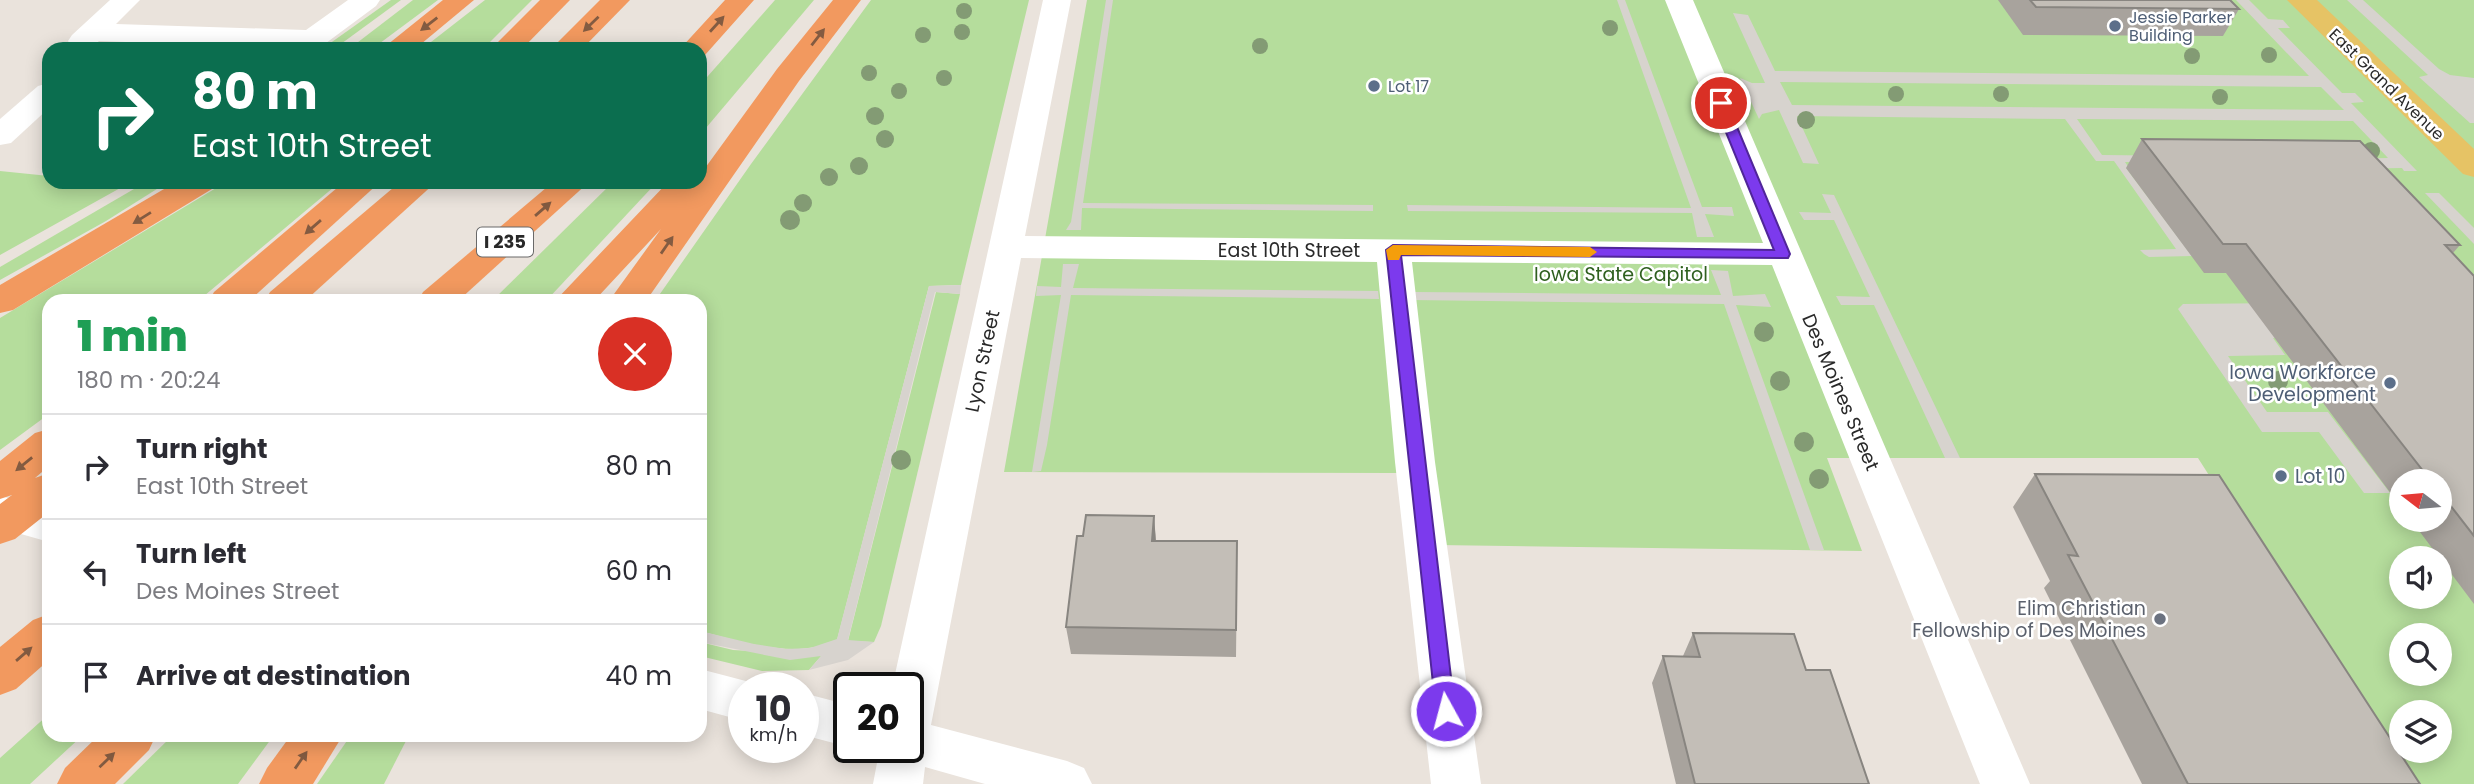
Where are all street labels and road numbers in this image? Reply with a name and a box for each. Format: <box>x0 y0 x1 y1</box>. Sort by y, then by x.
street label: East Grand Avenue <box>2324 23 2449 146</box>
road number: I 235 <box>477 228 533 256</box>
street label: East 10th Street <box>1218 237 1360 264</box>
street label: Lyon Street <box>958 307 1007 415</box>
street label: Des Moines Street <box>1795 310 1886 475</box>

